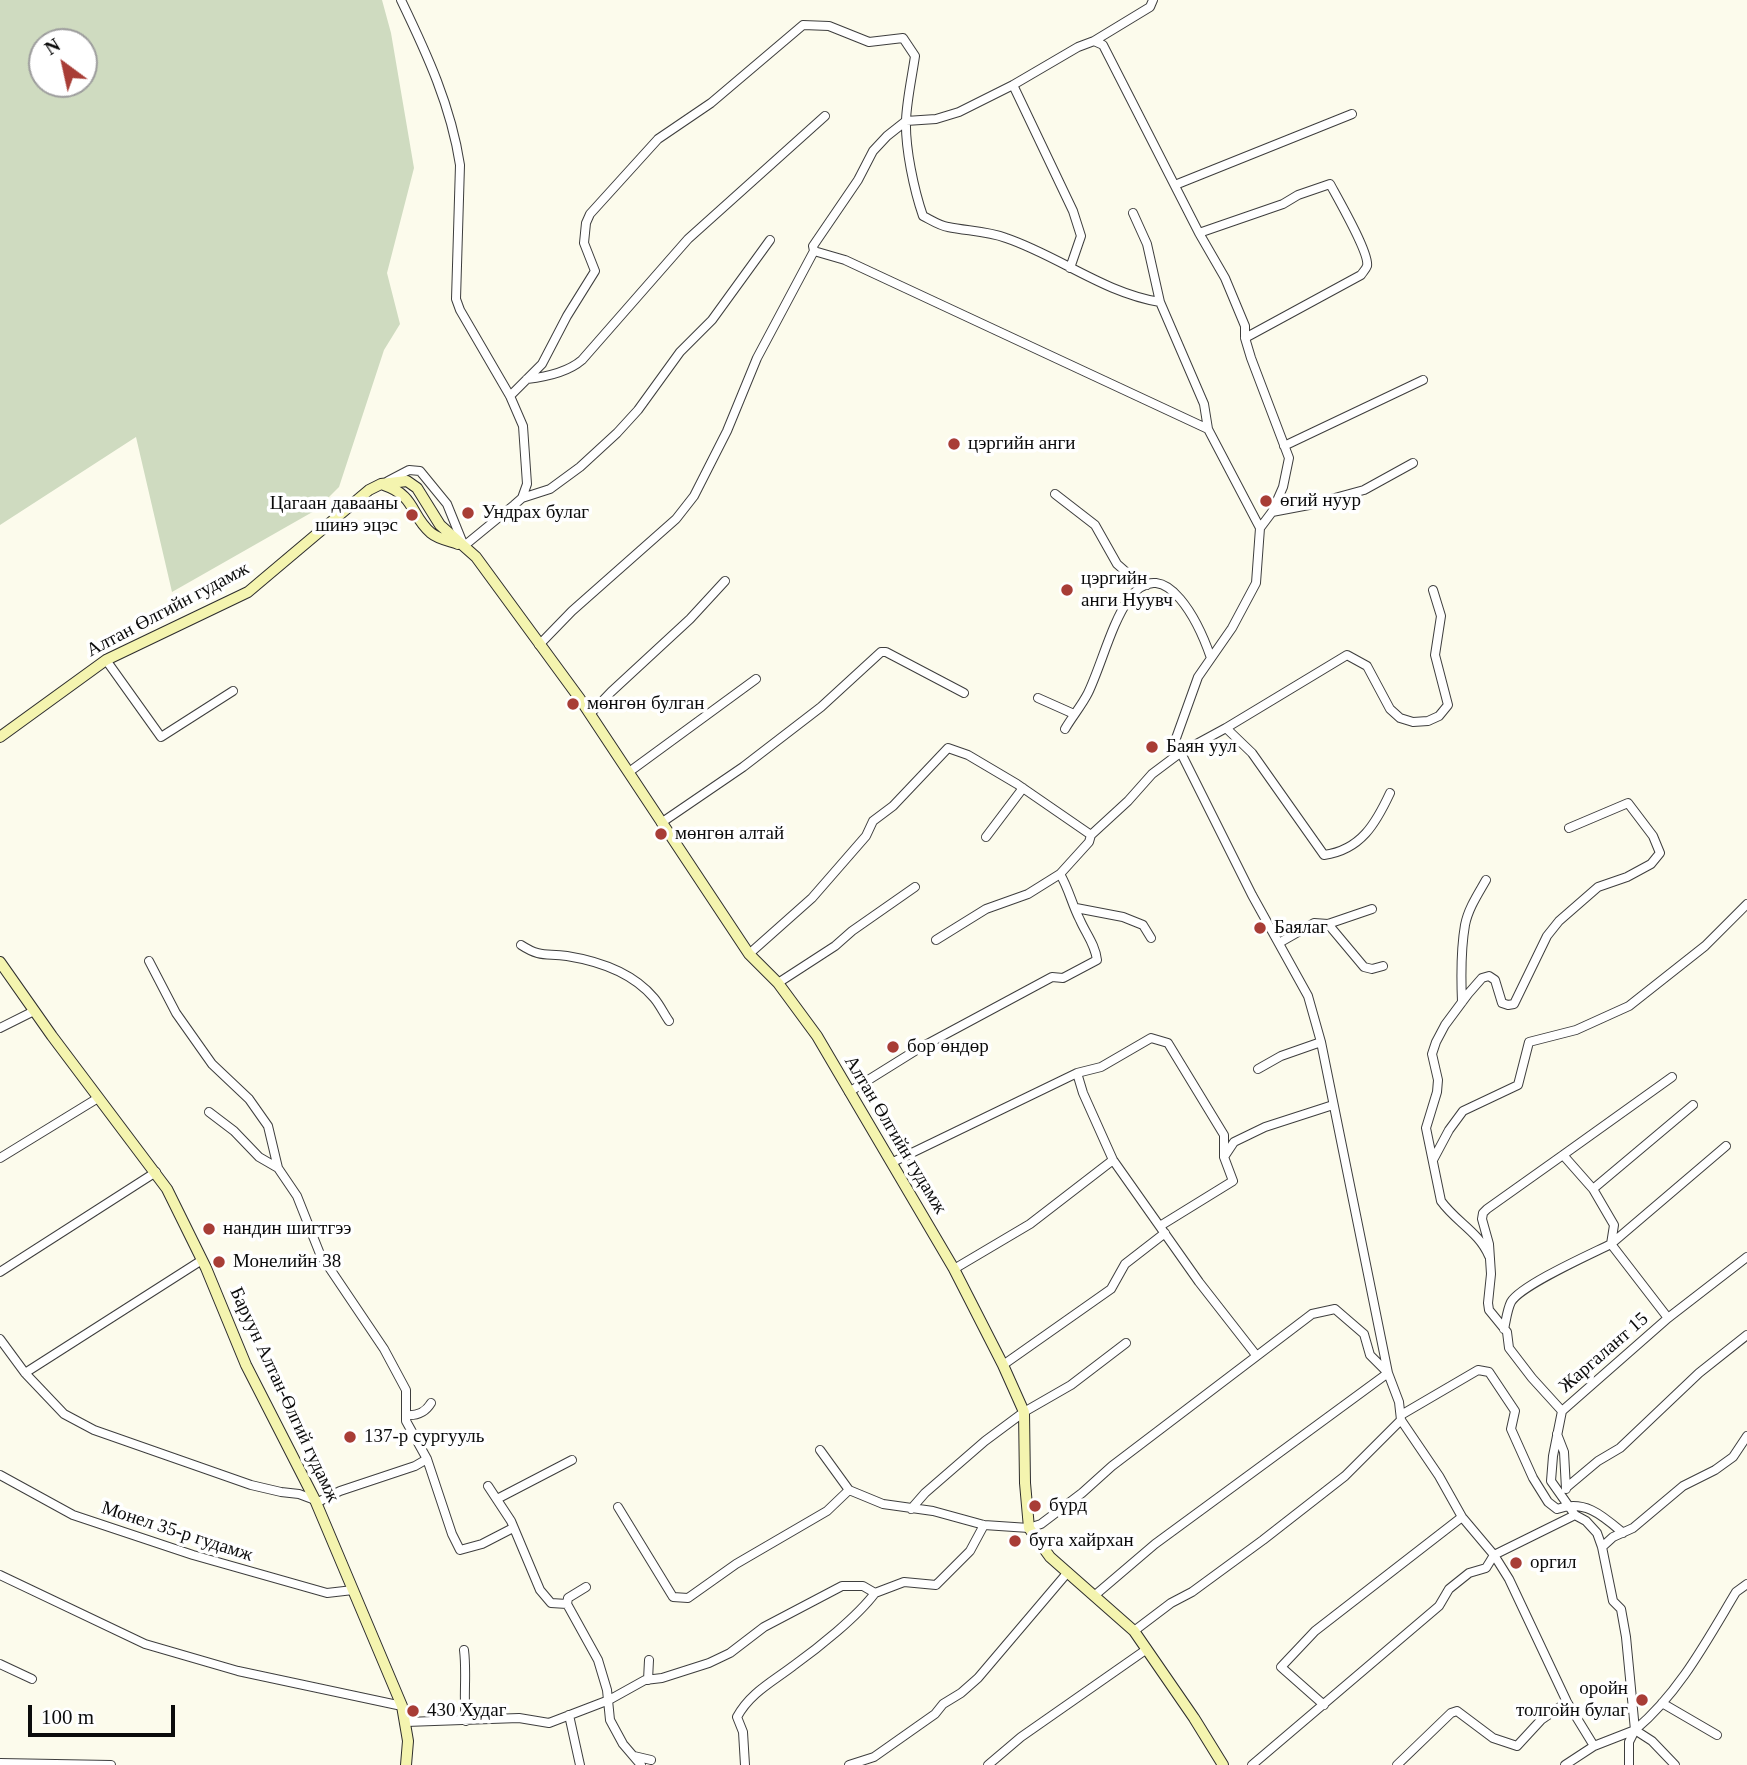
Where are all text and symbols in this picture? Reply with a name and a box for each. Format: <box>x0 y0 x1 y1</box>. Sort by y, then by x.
north arrow <box>28 28 98 98</box>
text: N <box>41 34 64 59</box>
place label: цэргийн анги <box>968 433 1075 455</box>
marker: цэргийн анги <box>946 436 962 452</box>
place label: өгий нуур <box>1280 490 1361 512</box>
place label: Цагаан давааны шинэ эцэс <box>270 493 398 537</box>
marker: өгий нуур <box>1258 493 1274 509</box>
place label: Ундрах булаг <box>482 502 589 524</box>
marker: Ундрах булаг <box>460 505 476 521</box>
marker: Цагаан давааны шинэ эцэс <box>404 507 420 523</box>
street label: Алтан Өлгийн гудамж <box>83 558 253 662</box>
place label: цэргийн анги Нуувч <box>1081 568 1173 612</box>
marker: цэргийн анги Нуувч <box>1059 582 1075 598</box>
place label: мөнгөн булган <box>587 693 704 715</box>
marker: мөнгөн булган <box>565 696 581 712</box>
place label: Баян уул <box>1166 736 1237 758</box>
marker: Баян уул <box>1144 739 1160 755</box>
place label: мөнгөн алтай <box>675 823 784 845</box>
marker: мөнгөн алтай <box>653 826 669 842</box>
place label: Баялаг <box>1274 917 1328 939</box>
marker: Баялаг <box>1252 920 1268 936</box>
place label: бор өндөр <box>907 1036 989 1058</box>
marker: бор өндөр <box>885 1039 901 1055</box>
street label: Алтан Өлгийн гудамж <box>839 1052 951 1218</box>
place label: нандин шигтгээ <box>223 1218 352 1240</box>
marker: нандин шигтгээ <box>201 1221 217 1237</box>
place label: Монелийн 38 <box>233 1251 341 1273</box>
marker: Монелийн 38 <box>211 1254 227 1270</box>
street label: Баруун Алтан-Өлгий гудамж <box>224 1284 344 1506</box>
street label: Жаргалант 15 <box>1555 1308 1653 1398</box>
place label: 137-р сургууль <box>364 1426 484 1448</box>
marker: 137-р сургууль <box>342 1429 358 1445</box>
place label: бүрд <box>1049 1495 1087 1517</box>
street label: Монел 35-р гудамж <box>98 1497 256 1567</box>
marker: бүрд <box>1027 1498 1043 1514</box>
place label: буга хайрхан <box>1029 1530 1134 1552</box>
marker: буга хайрхан <box>1007 1533 1023 1549</box>
place label: оргил <box>1530 1552 1576 1574</box>
marker: оргил <box>1508 1555 1524 1571</box>
place label: оройн толгойн булаг <box>1516 1678 1628 1722</box>
scale bar <box>32 1692 178 1736</box>
marker: оройн толгойн булаг <box>1634 1692 1650 1708</box>
place label: 430 Худаг <box>427 1700 506 1722</box>
marker: 430 Худаг <box>405 1703 421 1719</box>
text: 100 m <box>41 1705 94 1729</box>

